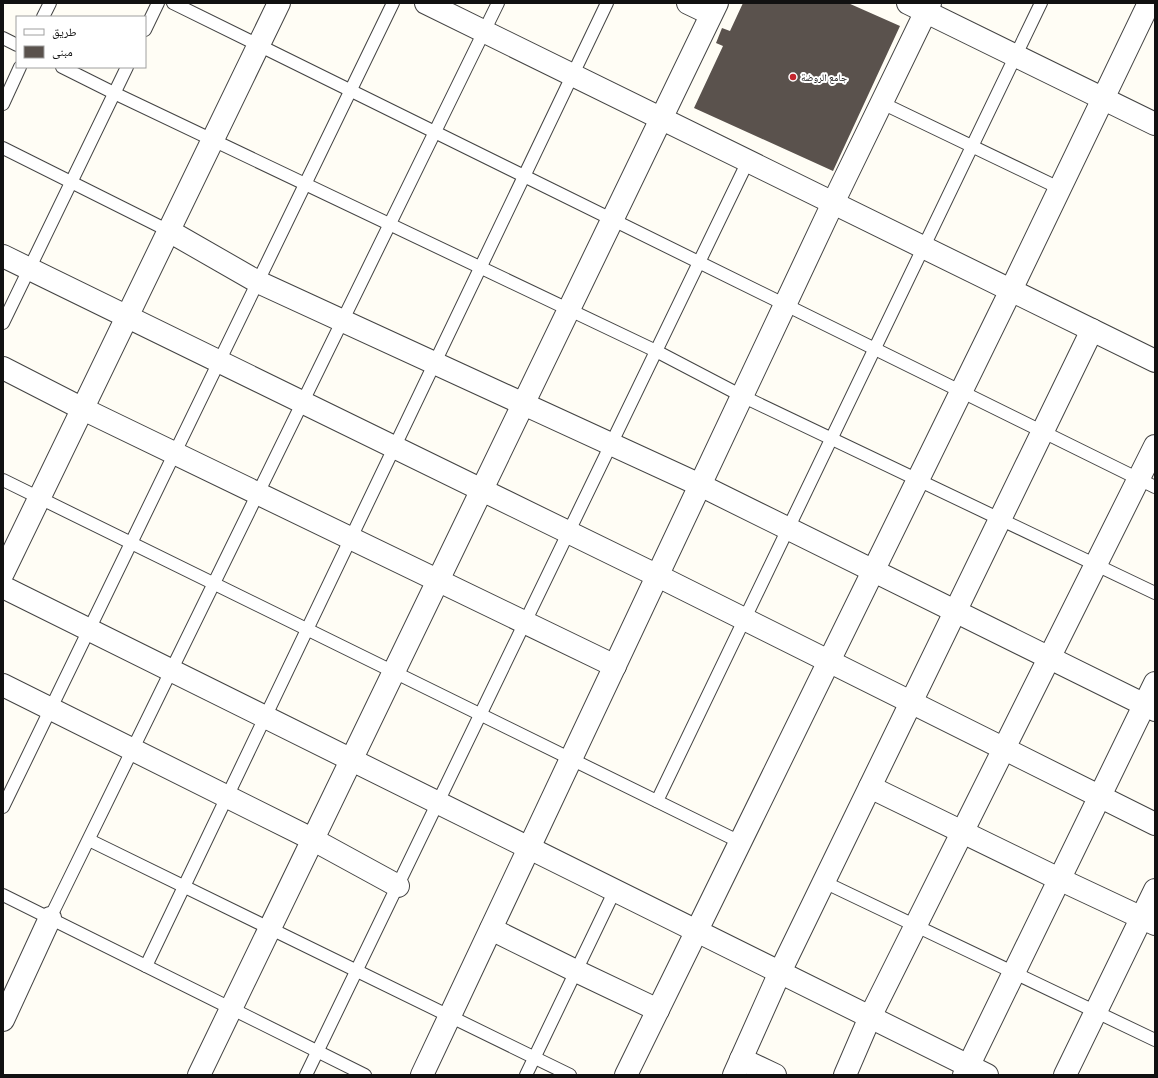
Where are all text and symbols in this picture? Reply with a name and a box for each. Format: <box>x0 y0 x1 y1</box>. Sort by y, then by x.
legend <box>16 16 146 68</box>
text: طريق <box>52 24 77 39</box>
text: مبنى <box>52 44 73 59</box>
place label: جامع الروضة <box>801 71 848 84</box>
marker: جامع الروضة <box>788 72 798 82</box>

